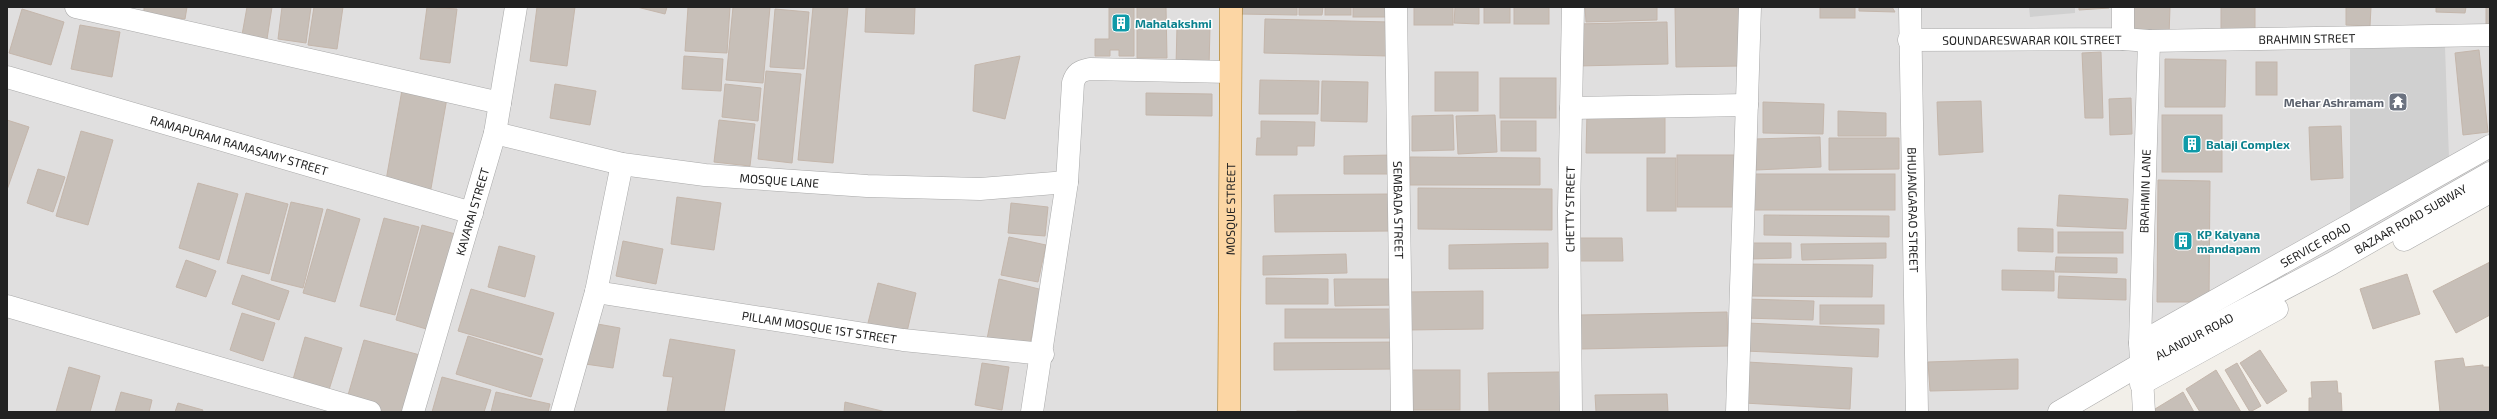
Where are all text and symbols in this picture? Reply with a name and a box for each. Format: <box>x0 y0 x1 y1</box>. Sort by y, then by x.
building icon: Mahalakshmi <box>1110 12 1132 34</box>
place label: Mahalakshmi <box>1135 16 1212 30</box>
street label: BRAHMIN STREET <box>2258 30 2355 46</box>
street label: SOUNDARESWARAR KOIL STREET <box>1942 32 2122 47</box>
temple icon: Mehar Ashramam <box>2387 91 2409 113</box>
place label: Mehar Ashramam <box>2284 95 2384 109</box>
street label: RAMAPURAM RAMASAMY STREET <box>149 112 330 178</box>
building icon: Balaji Complex <box>2181 133 2203 155</box>
place label: Balaji Complex <box>2206 137 2290 152</box>
street label: BHUJANGARAO STREET <box>1905 147 1922 273</box>
street label: BRAHMIN LANE <box>2136 149 2153 233</box>
street label: SEMBADA STREET <box>1391 161 1407 259</box>
street label: MOSQUE STREET <box>1223 163 1238 255</box>
street label: KAVARAI STREET <box>452 166 491 257</box>
street label: CHETTY STREET <box>1562 166 1577 252</box>
street label: MOSQUE LANE <box>739 170 820 190</box>
street label: BAZAAR ROAD SUBWAY <box>2352 181 2469 256</box>
street label: SERVICE ROAD <box>2278 219 2353 270</box>
place label: KP Kalyana mandapam <box>2197 227 2260 255</box>
building icon: KP Kalyana mandapam <box>2172 230 2194 252</box>
street label: PILLAM MOSQUE 1ST STREET <box>741 308 898 346</box>
street label: ALANDUR ROAD <box>2153 310 2236 362</box>

